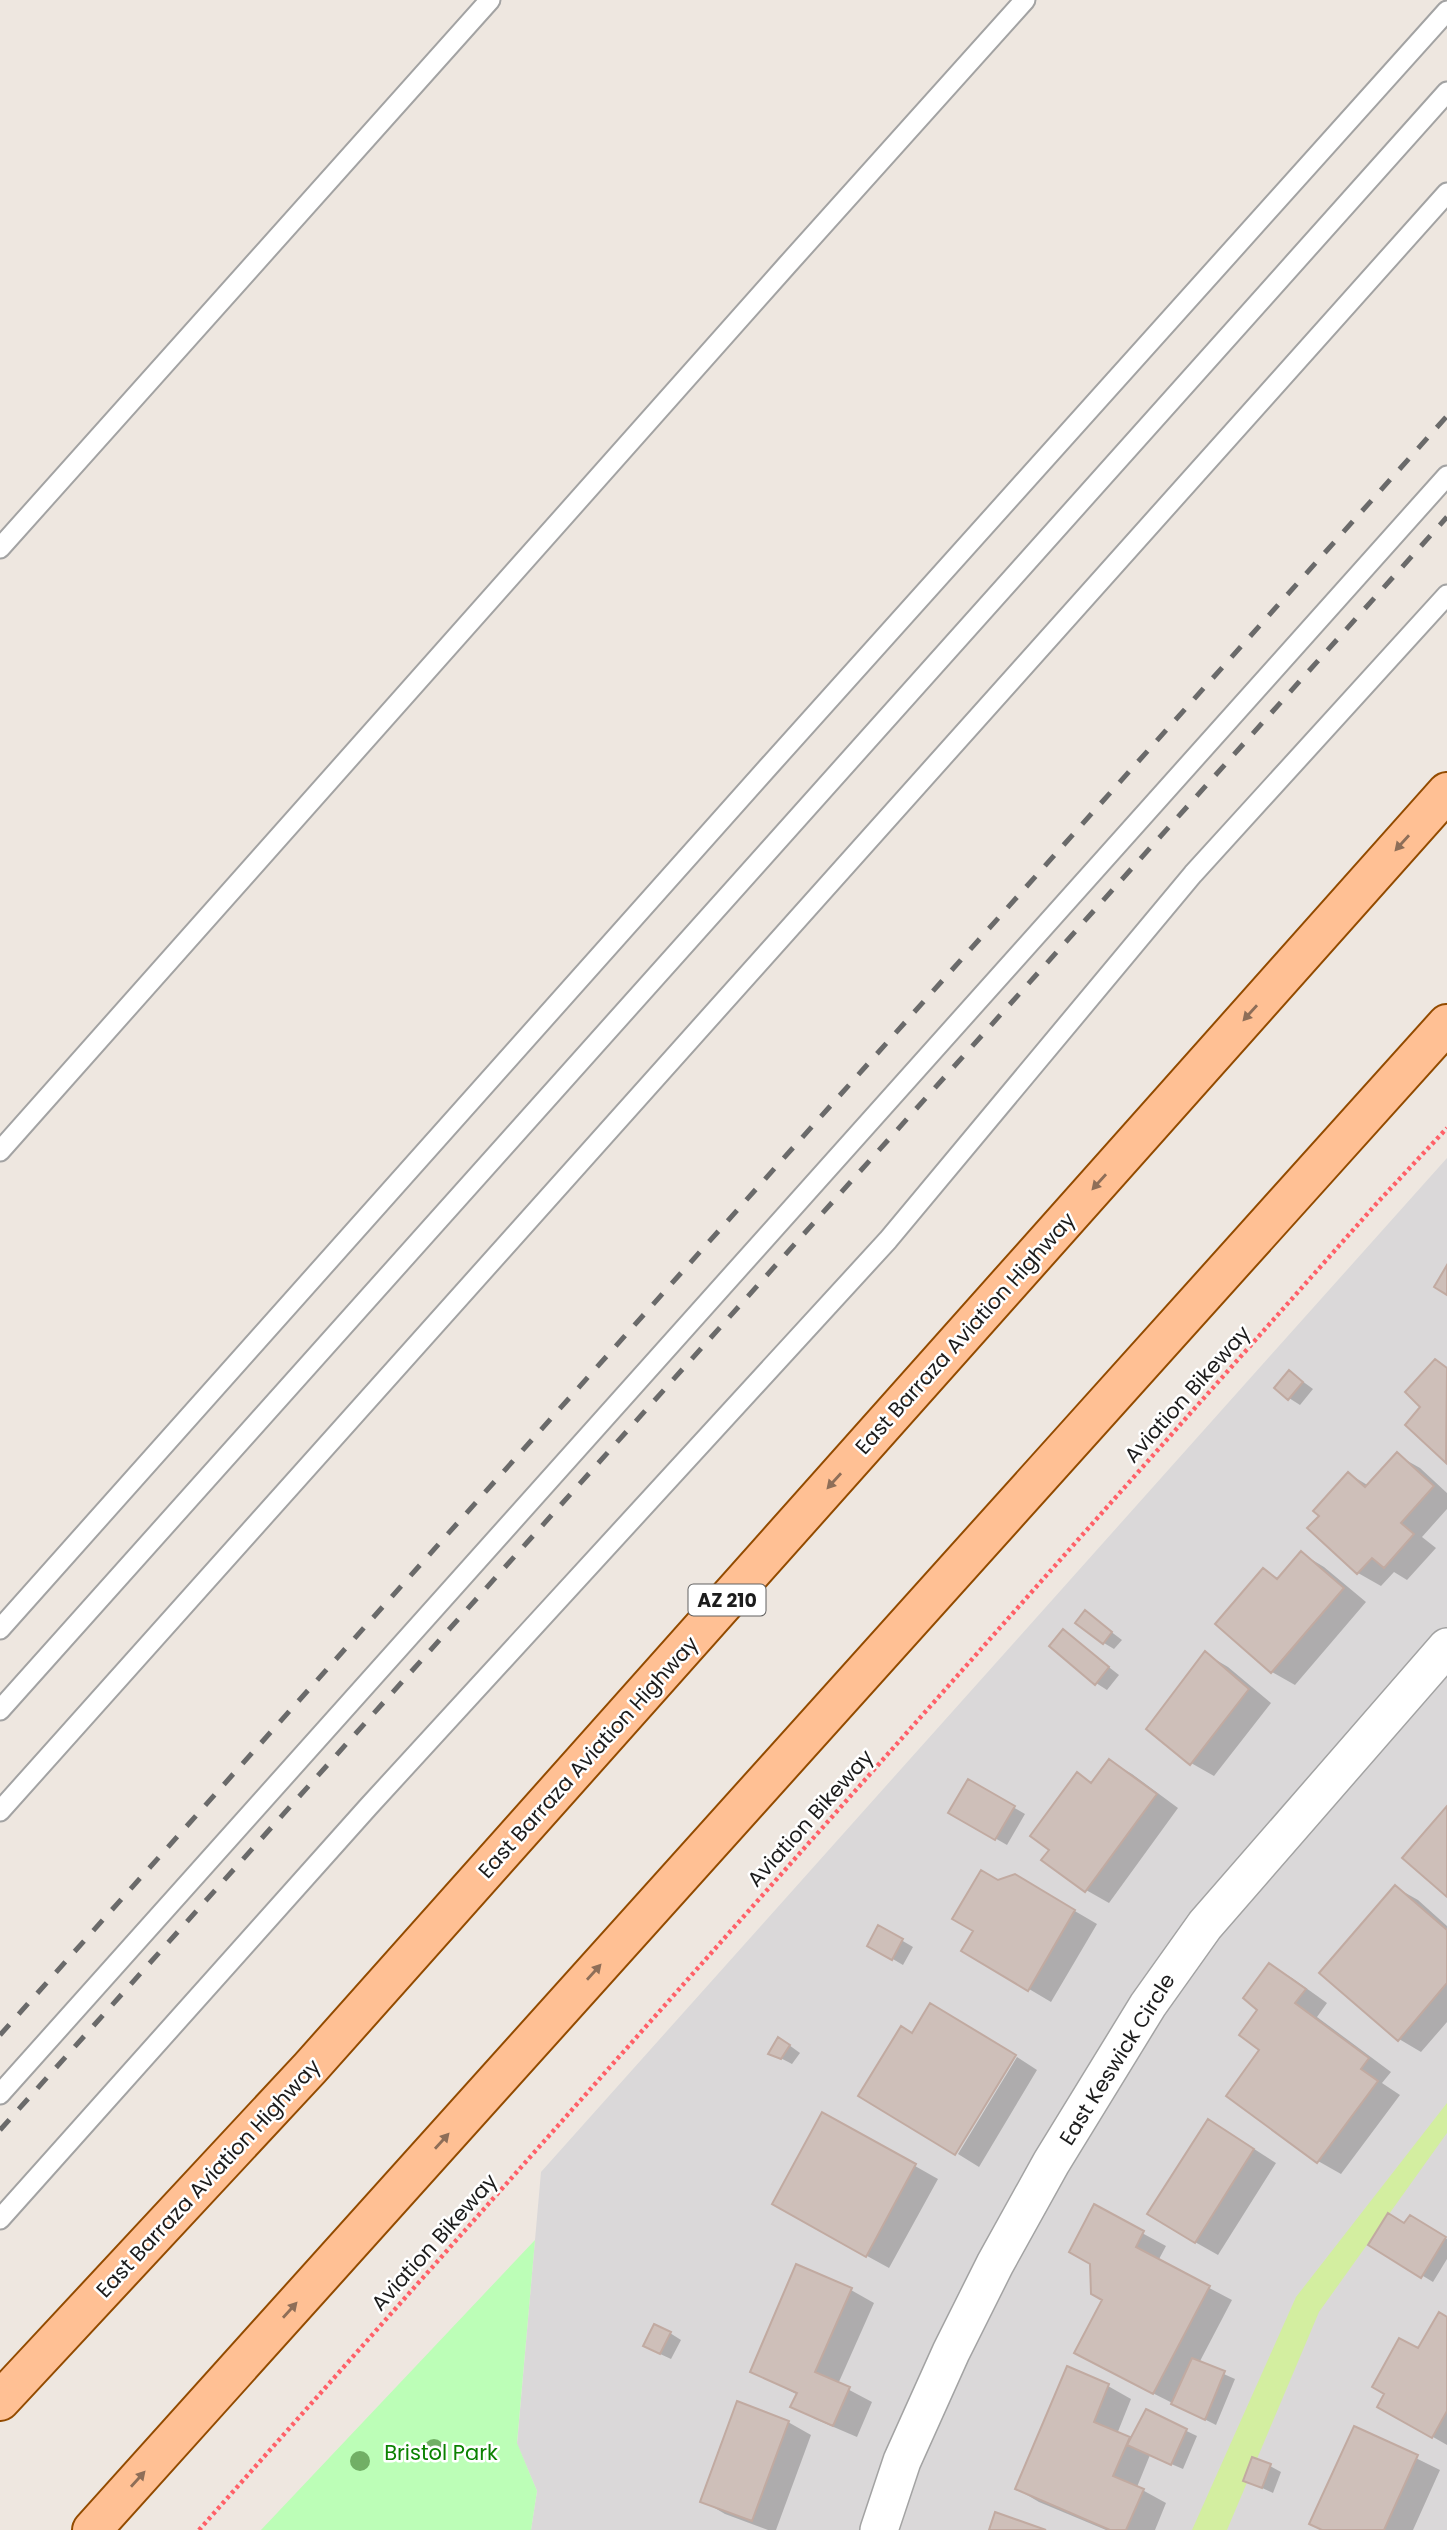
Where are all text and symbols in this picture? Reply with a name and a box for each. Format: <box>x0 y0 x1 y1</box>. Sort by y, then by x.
one-way arrow <box>1394 834 1410 851</box>
one-way arrow <box>1243 1004 1258 1021</box>
one-way arrow <box>1092 1174 1107 1191</box>
street label: East Barraza Aviation Highway <box>848 1206 1082 1460</box>
street label: Aviation Bikeway <box>1117 1319 1257 1469</box>
one-way arrow <box>826 1472 842 1489</box>
road number: AZ 210 <box>688 1584 766 1616</box>
street label: East Barraza Aviation Highway <box>471 1630 705 1884</box>
street label: Aviation Bikeway <box>740 1743 880 1893</box>
one-way arrow <box>586 1963 602 1981</box>
street label: East Keswick Circle <box>1052 1968 1182 2150</box>
street label: East Barraza Aviation Highway <box>89 2052 327 2304</box>
one-way arrow <box>434 2132 450 2150</box>
street label: Aviation Bikeway <box>364 2167 504 2317</box>
one-way arrow <box>282 2301 298 2319</box>
park label: Bristol Park <box>384 2438 498 2467</box>
one-way arrow <box>129 2471 145 2488</box>

